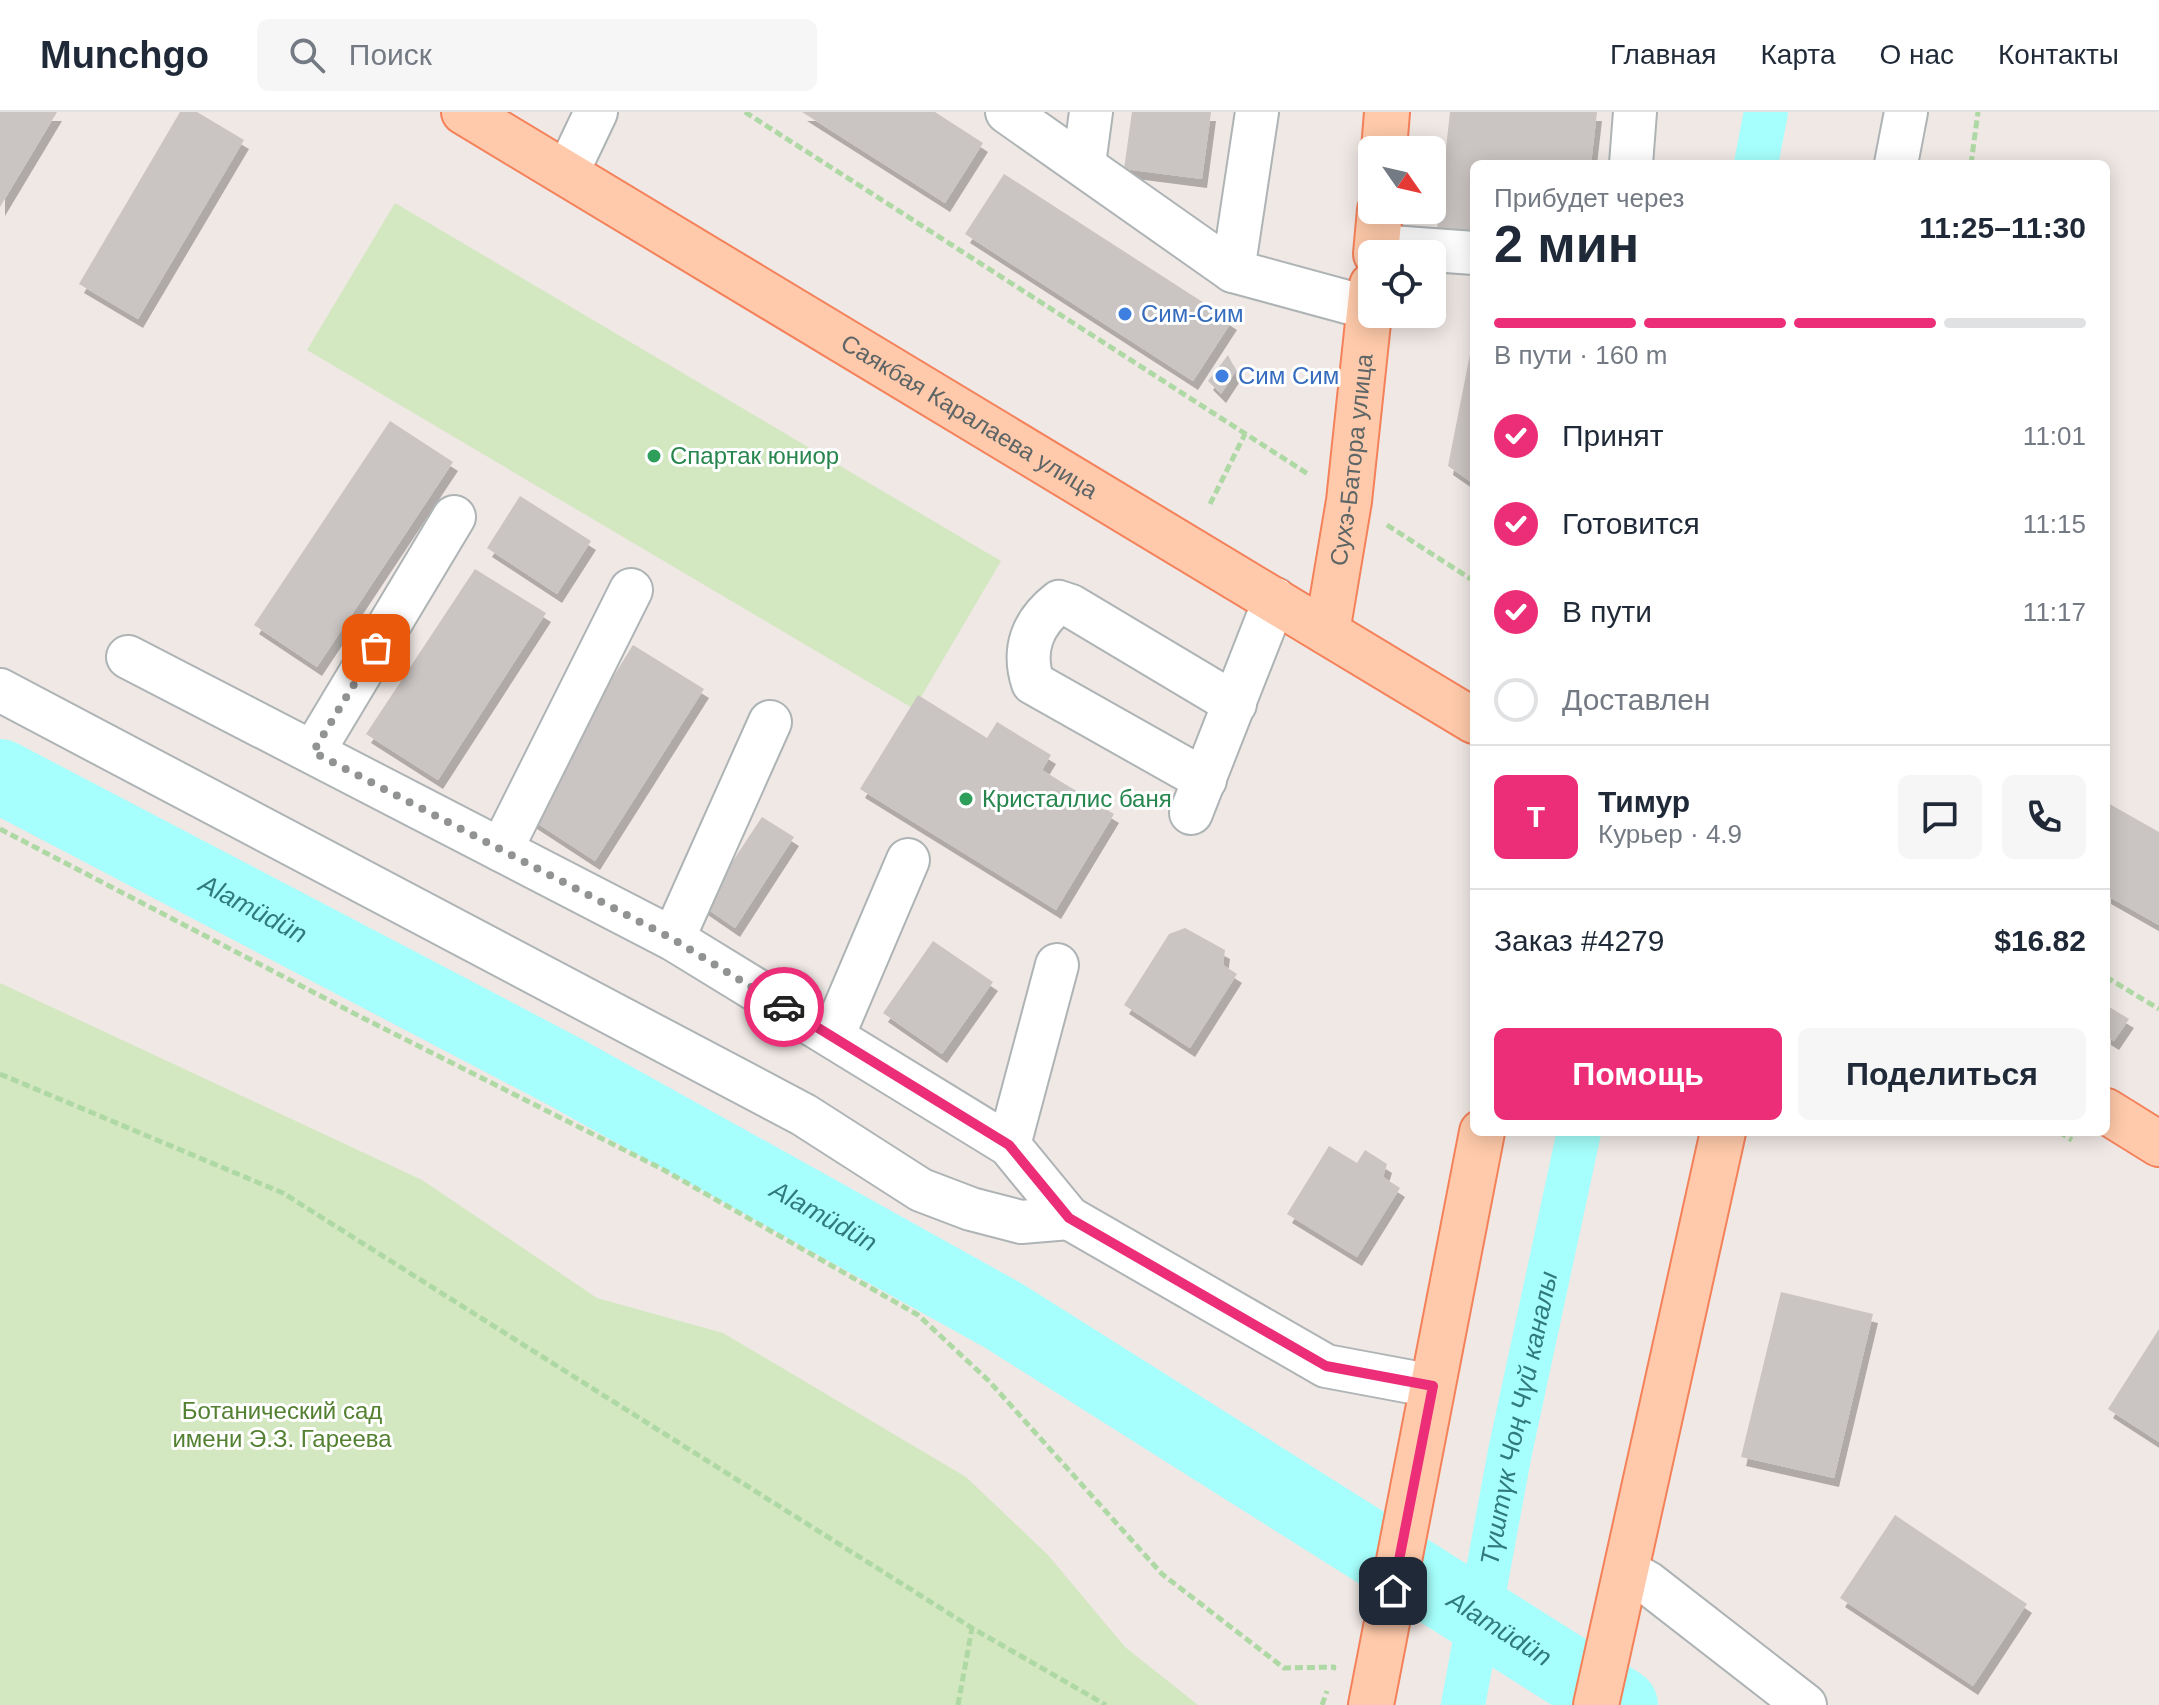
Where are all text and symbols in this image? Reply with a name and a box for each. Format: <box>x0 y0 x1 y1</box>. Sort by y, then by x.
search box <box>257 19 817 91</box>
icon: search <box>285 33 329 77</box>
text: Munchgo <box>40 34 209 76</box>
text: Поиск <box>349 38 432 71</box>
text: Главная <box>1610 39 1717 70</box>
text: Карта <box>1761 39 1835 70</box>
text: О нас <box>1879 39 1954 70</box>
text: Контакты <box>1998 39 2119 70</box>
north arrow <box>1358 136 1446 224</box>
map controls <box>1358 136 1446 328</box>
text: Прибудет через <box>1494 183 1684 213</box>
text: 11:25–11:30 <box>1919 211 2086 244</box>
text: 2 мин <box>1494 215 1639 273</box>
button: locate <box>1358 240 1446 328</box>
place label: Сим-Сим <box>1141 300 1243 327</box>
marker: Сим-Сим <box>1116 305 1134 323</box>
street label: Саякбая Каралаева улица <box>836 329 1103 504</box>
text: В пути · 160 m <box>1494 340 1667 370</box>
street label: Сухэ-Батора улица <box>1324 352 1378 568</box>
place label: Сим Сим <box>1238 362 1339 389</box>
marker: Сим Сим <box>1213 367 1231 385</box>
icon: check <box>1494 414 1538 458</box>
text: Принят <box>1562 419 1664 452</box>
text: 11:01 <box>2023 421 2086 451</box>
place label: Спартак юниор <box>670 442 839 469</box>
marker: Спартак юниор <box>645 447 663 465</box>
icon: check <box>1494 502 1538 546</box>
text: Готовится <box>1562 507 1700 540</box>
text: 11:15 <box>2023 509 2086 539</box>
icon: check <box>1494 590 1538 634</box>
text: В пути <box>1562 595 1652 628</box>
text: 11:17 <box>2023 597 2086 627</box>
pin <box>342 614 410 682</box>
icon: bag <box>354 626 398 670</box>
text: Доставлен <box>1562 683 1710 716</box>
button: chat <box>1898 775 1982 859</box>
button: phone <box>2002 775 2086 859</box>
place label: Кристаллис баня <box>982 785 1172 812</box>
text: Тимур <box>1598 785 1690 818</box>
marker: Кристаллис баня <box>957 790 975 808</box>
text: Т <box>1527 800 1545 833</box>
text: Курьер · 4.9 <box>1598 819 1742 849</box>
water label: Alamüdün <box>193 867 312 949</box>
text: Заказ #4279 <box>1494 924 1664 957</box>
text: $16.82 <box>1994 924 2086 957</box>
courier <box>744 967 824 1047</box>
icon: car <box>762 985 806 1029</box>
button: Помощь <box>1494 1028 1782 1120</box>
button: Поделиться <box>1798 1028 2086 1120</box>
water label: Alamüdün <box>764 1173 882 1257</box>
water label: Түштүк Чоң Чүй каналы <box>1474 1269 1564 1568</box>
park label: Ботанический сад имени Э.З. Гареева <box>172 1397 392 1452</box>
pin <box>1359 1557 1427 1625</box>
icon: home <box>1371 1569 1415 1613</box>
water label: Alamüdün <box>1440 1583 1557 1672</box>

